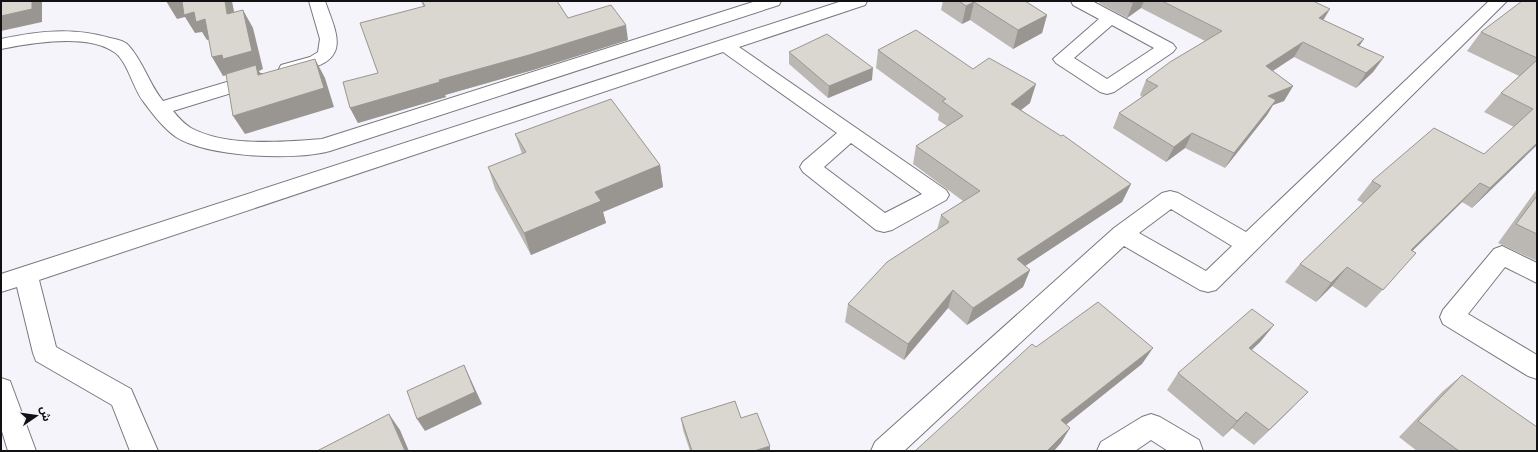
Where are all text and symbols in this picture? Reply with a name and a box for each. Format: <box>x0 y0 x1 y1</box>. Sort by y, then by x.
north arrow <box>16 396 56 436</box>
text: ش <box>37 405 53 423</box>

